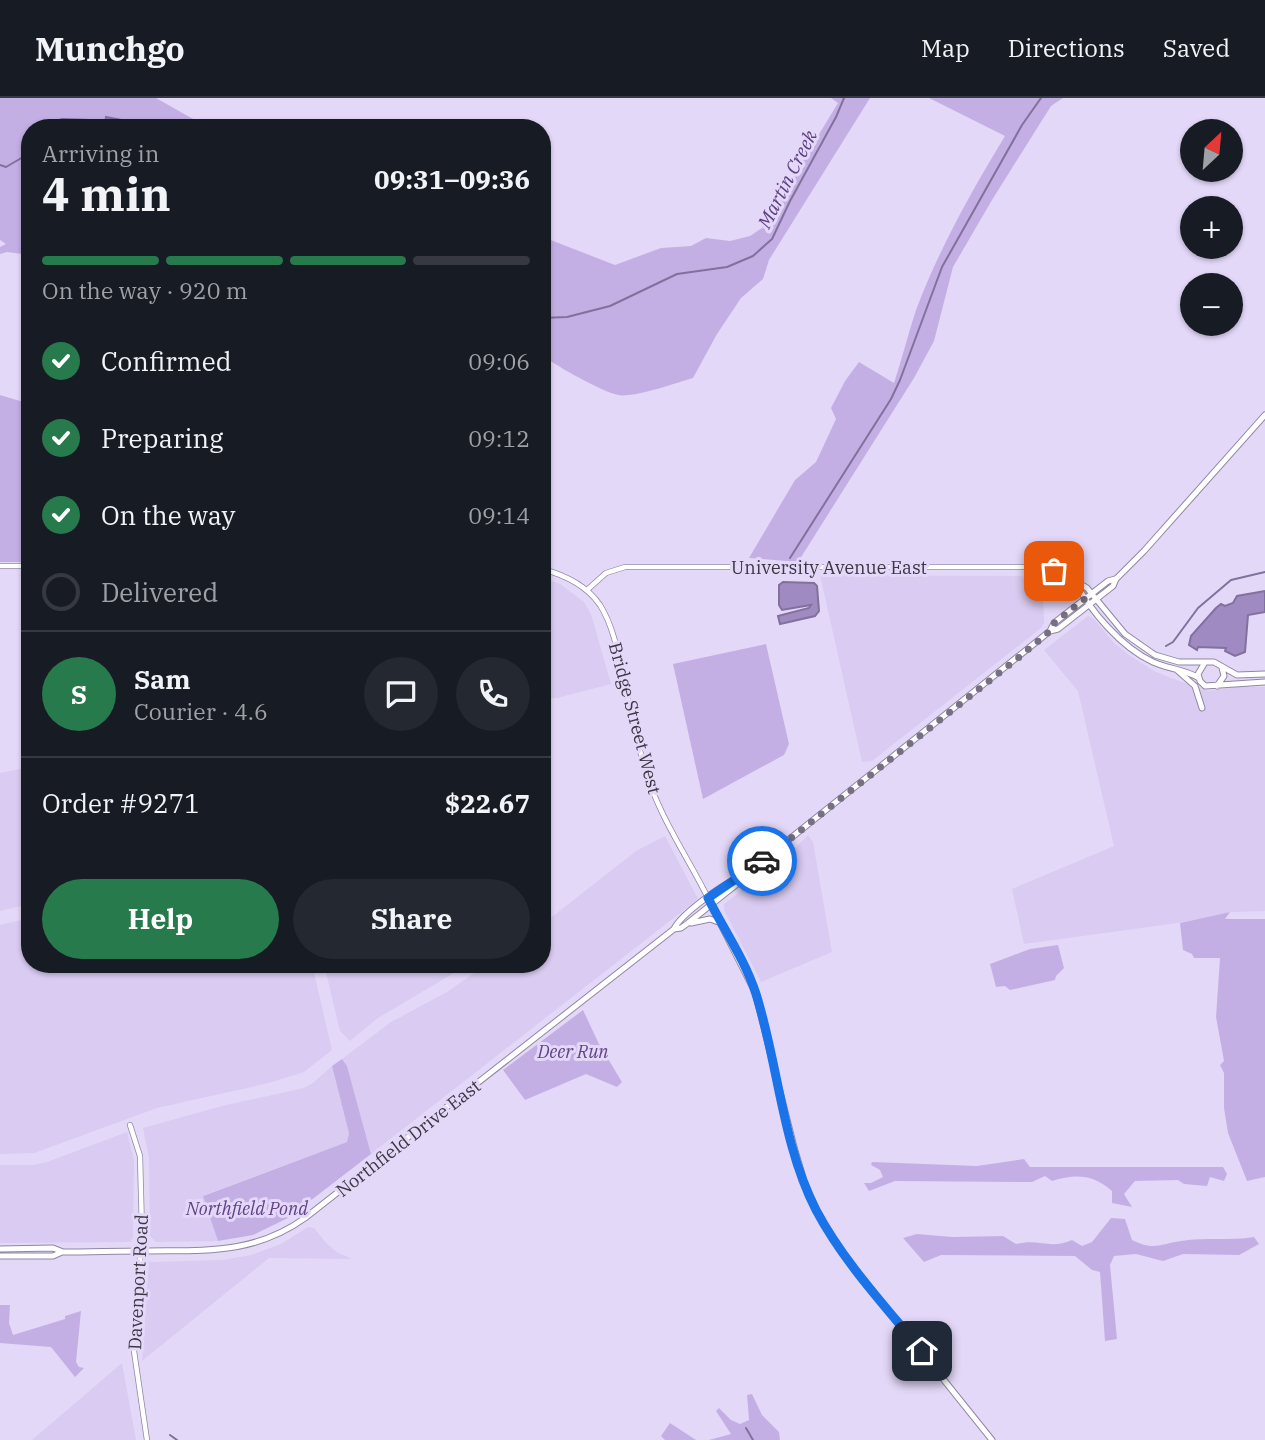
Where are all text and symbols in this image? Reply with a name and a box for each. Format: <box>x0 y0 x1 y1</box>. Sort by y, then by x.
text: Munchgo <box>35 27 185 70</box>
text: Map <box>921 32 970 64</box>
text: Directions <box>1008 32 1125 64</box>
text: Saved <box>1163 32 1230 64</box>
north arrow <box>1180 119 1242 182</box>
map controls <box>1180 119 1243 336</box>
water label: Martin Creek <box>752 125 822 233</box>
text: Arriving in <box>42 138 159 168</box>
text: 09:31–09:36 <box>374 162 530 196</box>
text: 4 min <box>42 164 171 224</box>
button: + <box>1180 196 1243 259</box>
button: − <box>1180 273 1243 336</box>
text: On the way · 920 m <box>42 275 248 305</box>
icon: check <box>42 342 80 380</box>
text: Confirmed <box>101 344 232 378</box>
text: 09:06 <box>468 346 530 376</box>
icon: check <box>42 419 80 457</box>
text: Preparing <box>101 421 223 455</box>
text: 09:12 <box>468 423 530 453</box>
icon: check <box>42 496 80 534</box>
text: On the way <box>101 498 235 532</box>
text: 09:14 <box>468 500 530 530</box>
pin <box>1024 541 1084 601</box>
icon: bag <box>1035 552 1073 590</box>
street label: University Avenue East <box>731 556 927 579</box>
text: Delivered <box>101 575 218 609</box>
street label: Bridge Street West <box>604 640 666 796</box>
button: chat <box>364 657 438 731</box>
button: phone <box>456 657 530 731</box>
text: Sam <box>134 662 190 696</box>
text: S <box>71 677 87 711</box>
text: Courier · 4.6 <box>134 696 268 726</box>
text: Order #9271 <box>42 786 200 820</box>
text: $22.67 <box>445 786 530 820</box>
courier <box>727 826 797 896</box>
icon: car <box>743 842 781 880</box>
button: Help <box>42 879 279 959</box>
button: Share <box>293 879 530 959</box>
park label: Deer Run <box>536 1040 609 1063</box>
street label: Northfield Drive East <box>331 1074 485 1202</box>
park label: Northfield Pond <box>185 1197 308 1220</box>
street label: Davenport Road <box>123 1214 153 1350</box>
pin <box>892 1321 952 1381</box>
icon: home <box>903 1332 941 1370</box>

